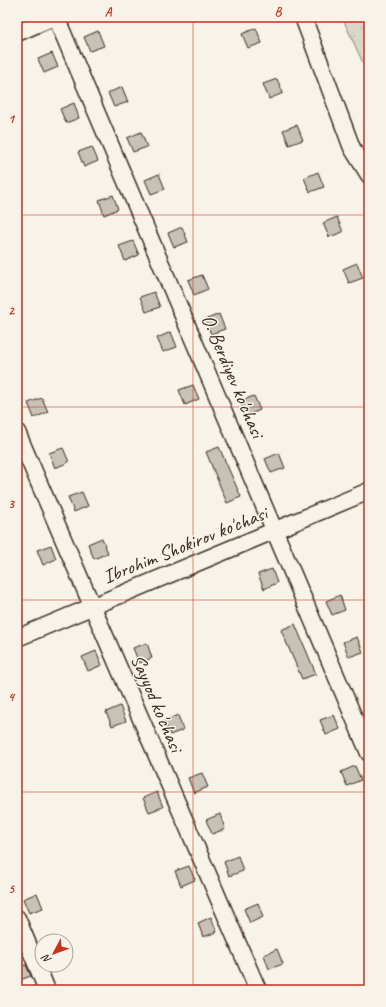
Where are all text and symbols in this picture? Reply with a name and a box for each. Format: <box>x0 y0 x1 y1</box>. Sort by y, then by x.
text: A <box>105 4 113 20</box>
text: B <box>275 4 283 20</box>
text: 1 <box>8 111 16 127</box>
text: 2 <box>8 303 15 319</box>
street label: O. Berdiyev ko'chasi <box>196 311 271 443</box>
text: 3 <box>8 496 15 512</box>
street label: Ibrohim Shokirov ko'chasi <box>99 500 273 589</box>
street label: Sayyod ko'chasi <box>125 651 190 758</box>
text: 4 <box>8 689 16 705</box>
text: 5 <box>8 881 15 897</box>
north arrow <box>34 933 74 973</box>
text: N <box>38 951 54 967</box>

